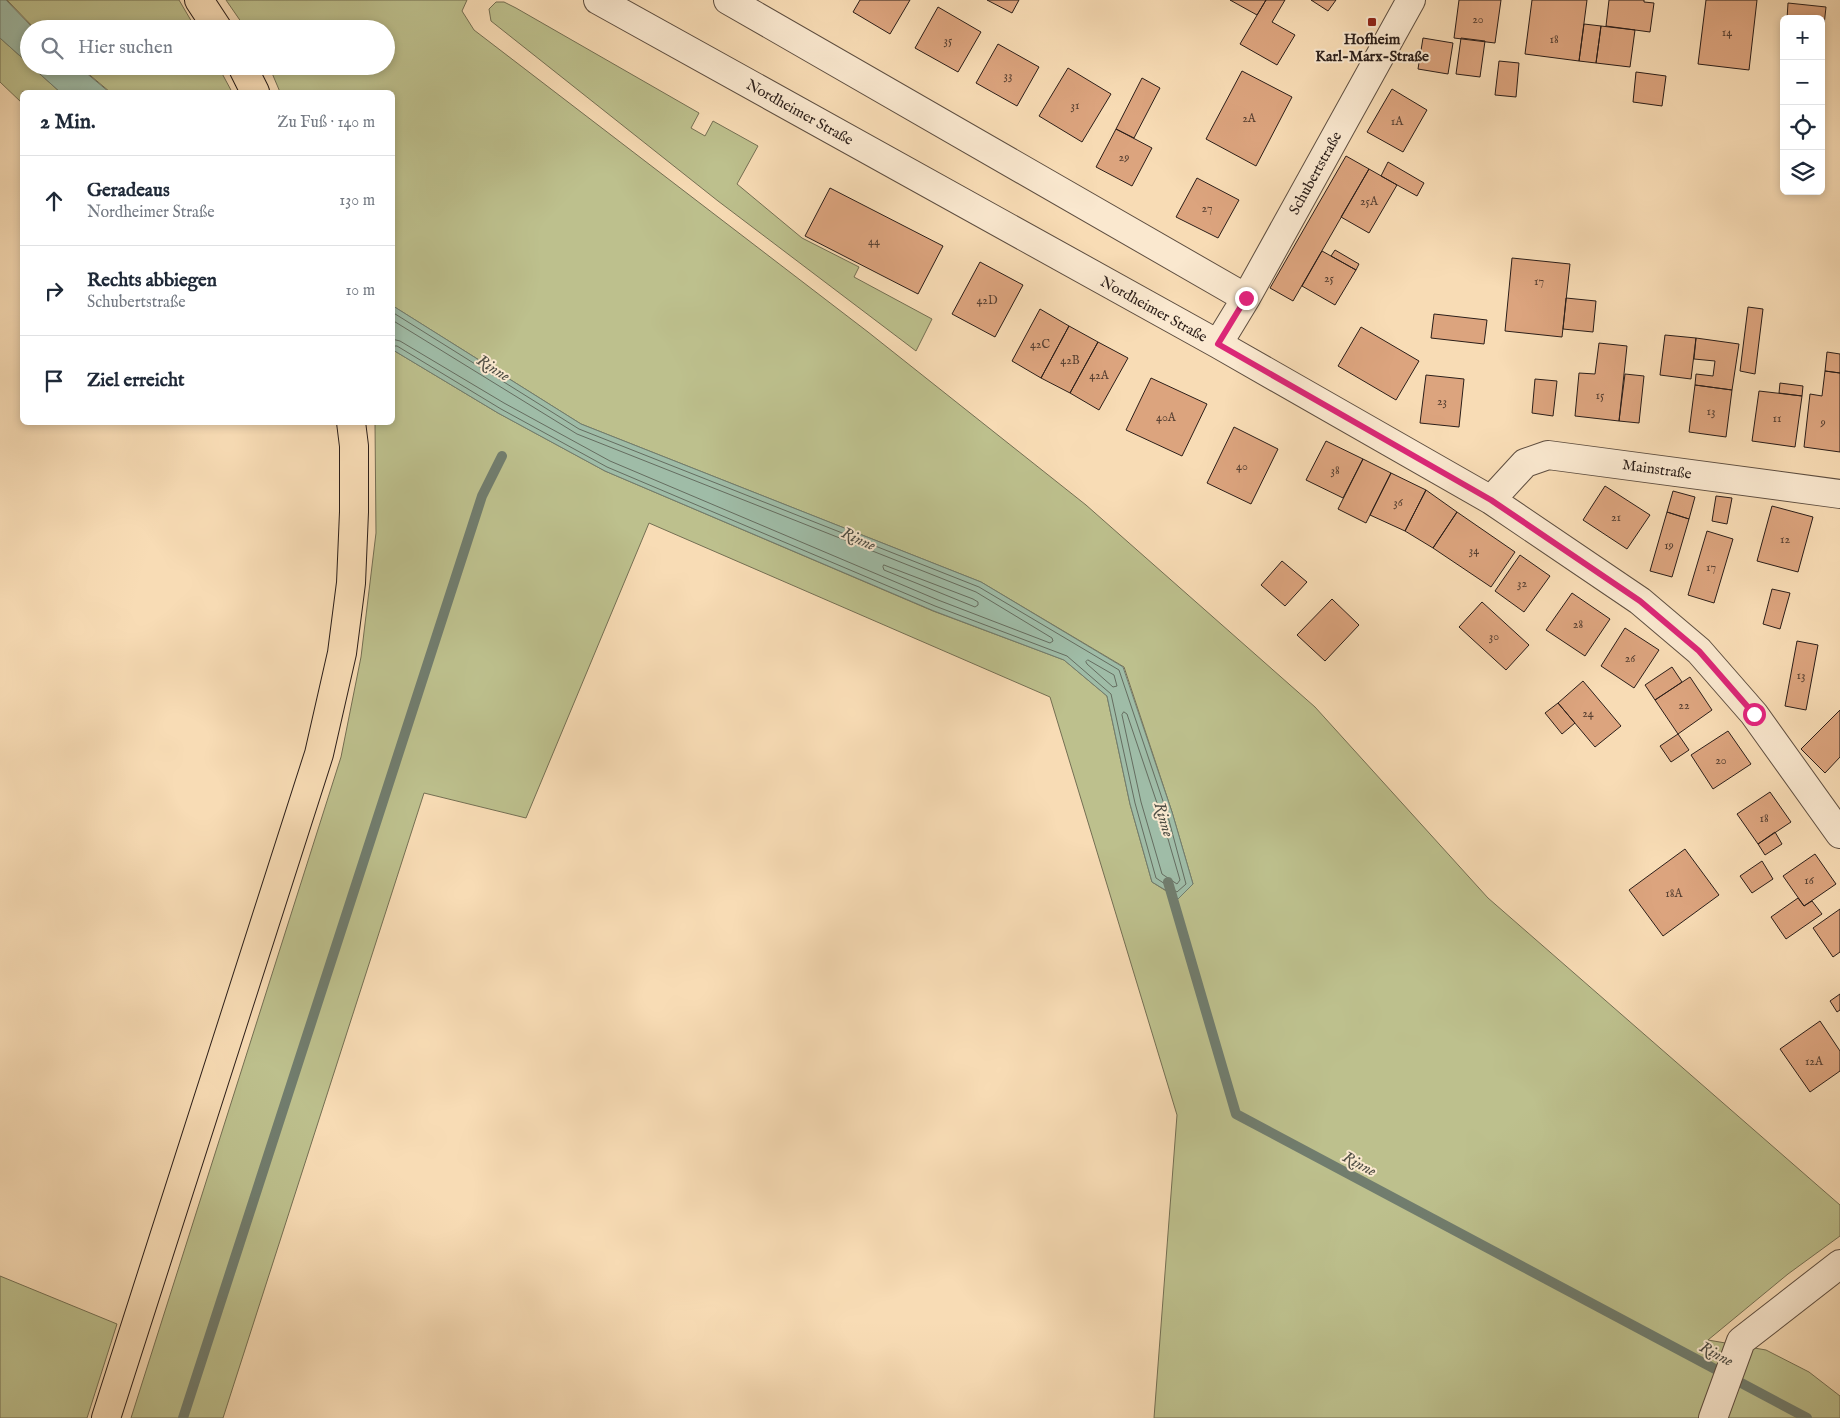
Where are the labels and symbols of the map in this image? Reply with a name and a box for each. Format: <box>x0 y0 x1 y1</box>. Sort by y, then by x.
house number: 20 <box>1472 12 1484 27</box>
marker: Hofheim Karl-Marx-Straße <box>1366 16 1378 28</box>
house number: 14 <box>1722 25 1732 40</box>
place label: Hofheim Karl-Marx-Straße <box>1315 30 1429 66</box>
house number: 18 <box>1549 32 1559 47</box>
house number: 35 <box>944 33 953 48</box>
house number: 33 <box>1004 68 1012 83</box>
street label: Nordheimer Straße <box>743 75 857 150</box>
house number: 31 <box>1071 98 1079 113</box>
house number: 2A <box>1242 111 1257 126</box>
house number: 1A <box>1391 114 1404 129</box>
street label: Schubertstraße <box>1285 128 1346 218</box>
house number: 29 <box>1119 150 1129 165</box>
house number: 25A <box>1360 194 1379 209</box>
house number: 27 <box>1201 201 1213 216</box>
house number: 44 <box>868 234 880 249</box>
house number: 25 <box>1324 271 1335 286</box>
street label: Nordheimer Straße <box>1097 272 1211 347</box>
house number: 17 <box>1534 274 1544 289</box>
route end <box>1235 287 1258 310</box>
house number: 42D <box>976 293 998 308</box>
house number: 42C <box>1030 337 1050 352</box>
water label: Rinne <box>473 351 514 387</box>
house number: 42B <box>1060 353 1080 368</box>
house number: 42A <box>1089 368 1110 383</box>
house number: 15 <box>1596 388 1605 403</box>
house number: 23 <box>1437 394 1447 409</box>
house number: 13 <box>1707 404 1715 419</box>
house number: 40A <box>1156 410 1177 425</box>
house number: 11 <box>1773 411 1781 426</box>
house number: 9 <box>1819 415 1826 430</box>
street label: Mainstraße <box>1621 455 1693 484</box>
house number: 40 <box>1236 459 1248 474</box>
house number: 38 <box>1330 463 1340 478</box>
house number: 36 <box>1393 495 1404 510</box>
house number: 21 <box>1611 510 1621 525</box>
water label: Rinne <box>838 523 879 556</box>
house number: 12 <box>1780 532 1790 547</box>
house number: 19 <box>1664 538 1674 553</box>
house number: 34 <box>1469 543 1479 558</box>
house number: 17 <box>1706 560 1716 575</box>
house number: 32 <box>1517 576 1527 591</box>
house number: 28 <box>1573 617 1583 632</box>
house number: 30 <box>1489 629 1499 644</box>
house number: 26 <box>1625 651 1636 666</box>
house number: 13 <box>1797 668 1805 683</box>
house number: 22 <box>1678 698 1690 713</box>
route start <box>1743 703 1766 726</box>
house number: 24 <box>1582 706 1594 721</box>
house number: 20 <box>1715 753 1727 768</box>
water label: Rinne <box>1149 800 1178 840</box>
house number: 18 <box>1759 811 1769 826</box>
house number: 16 <box>1804 873 1815 888</box>
house number: 18A <box>1665 886 1684 901</box>
house number: 12A <box>1805 1054 1824 1069</box>
water label: Rinne <box>1339 1148 1380 1182</box>
water label: Rinne <box>1696 1338 1737 1372</box>

